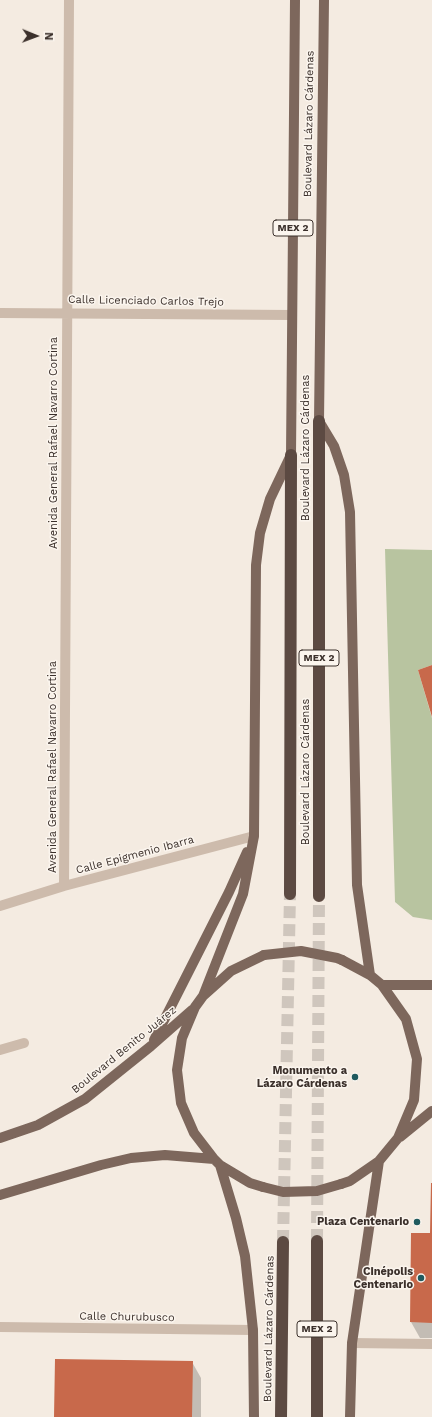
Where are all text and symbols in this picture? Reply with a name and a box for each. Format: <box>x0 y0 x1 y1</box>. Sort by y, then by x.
north arrow <box>16 16 56 56</box>
text: N <box>42 32 55 40</box>
street label: Boulevard Lázaro Cárdenas <box>301 51 317 197</box>
road number: MEX 2 <box>273 220 313 236</box>
street label: Calle Licenciado Carlos Trejo <box>68 293 224 309</box>
street label: Avenida General Rafael Navarro Cortina <box>47 337 61 549</box>
street label: Boulevard Lázaro Cárdenas <box>299 375 313 521</box>
road number: MEX 2 <box>299 650 339 666</box>
street label: Avenida General Rafael Navarro Cortina <box>46 661 60 873</box>
street label: Boulevard Lázaro Cárdenas <box>299 699 313 845</box>
street label: Calle Epigmenio Ibarra <box>75 833 195 877</box>
street label: Boulevard Benito Juárez <box>69 1004 179 1096</box>
place label: Monumento a Lázaro Cárdenas <box>257 1064 347 1090</box>
marker: Monumento a Lázaro Cárdenas <box>350 1072 360 1082</box>
place label: Plaza Centenario <box>317 1215 409 1229</box>
marker: Plaza Centenario <box>412 1217 422 1227</box>
street label: Boulevard Lázaro Cárdenas <box>261 1256 277 1402</box>
place label: Cinépolis Centenario <box>353 1265 413 1291</box>
marker: Cinépolis Centenario <box>416 1273 426 1283</box>
street label: Calle Churubusco <box>79 1310 175 1324</box>
road number: MEX 2 <box>297 1321 337 1337</box>

